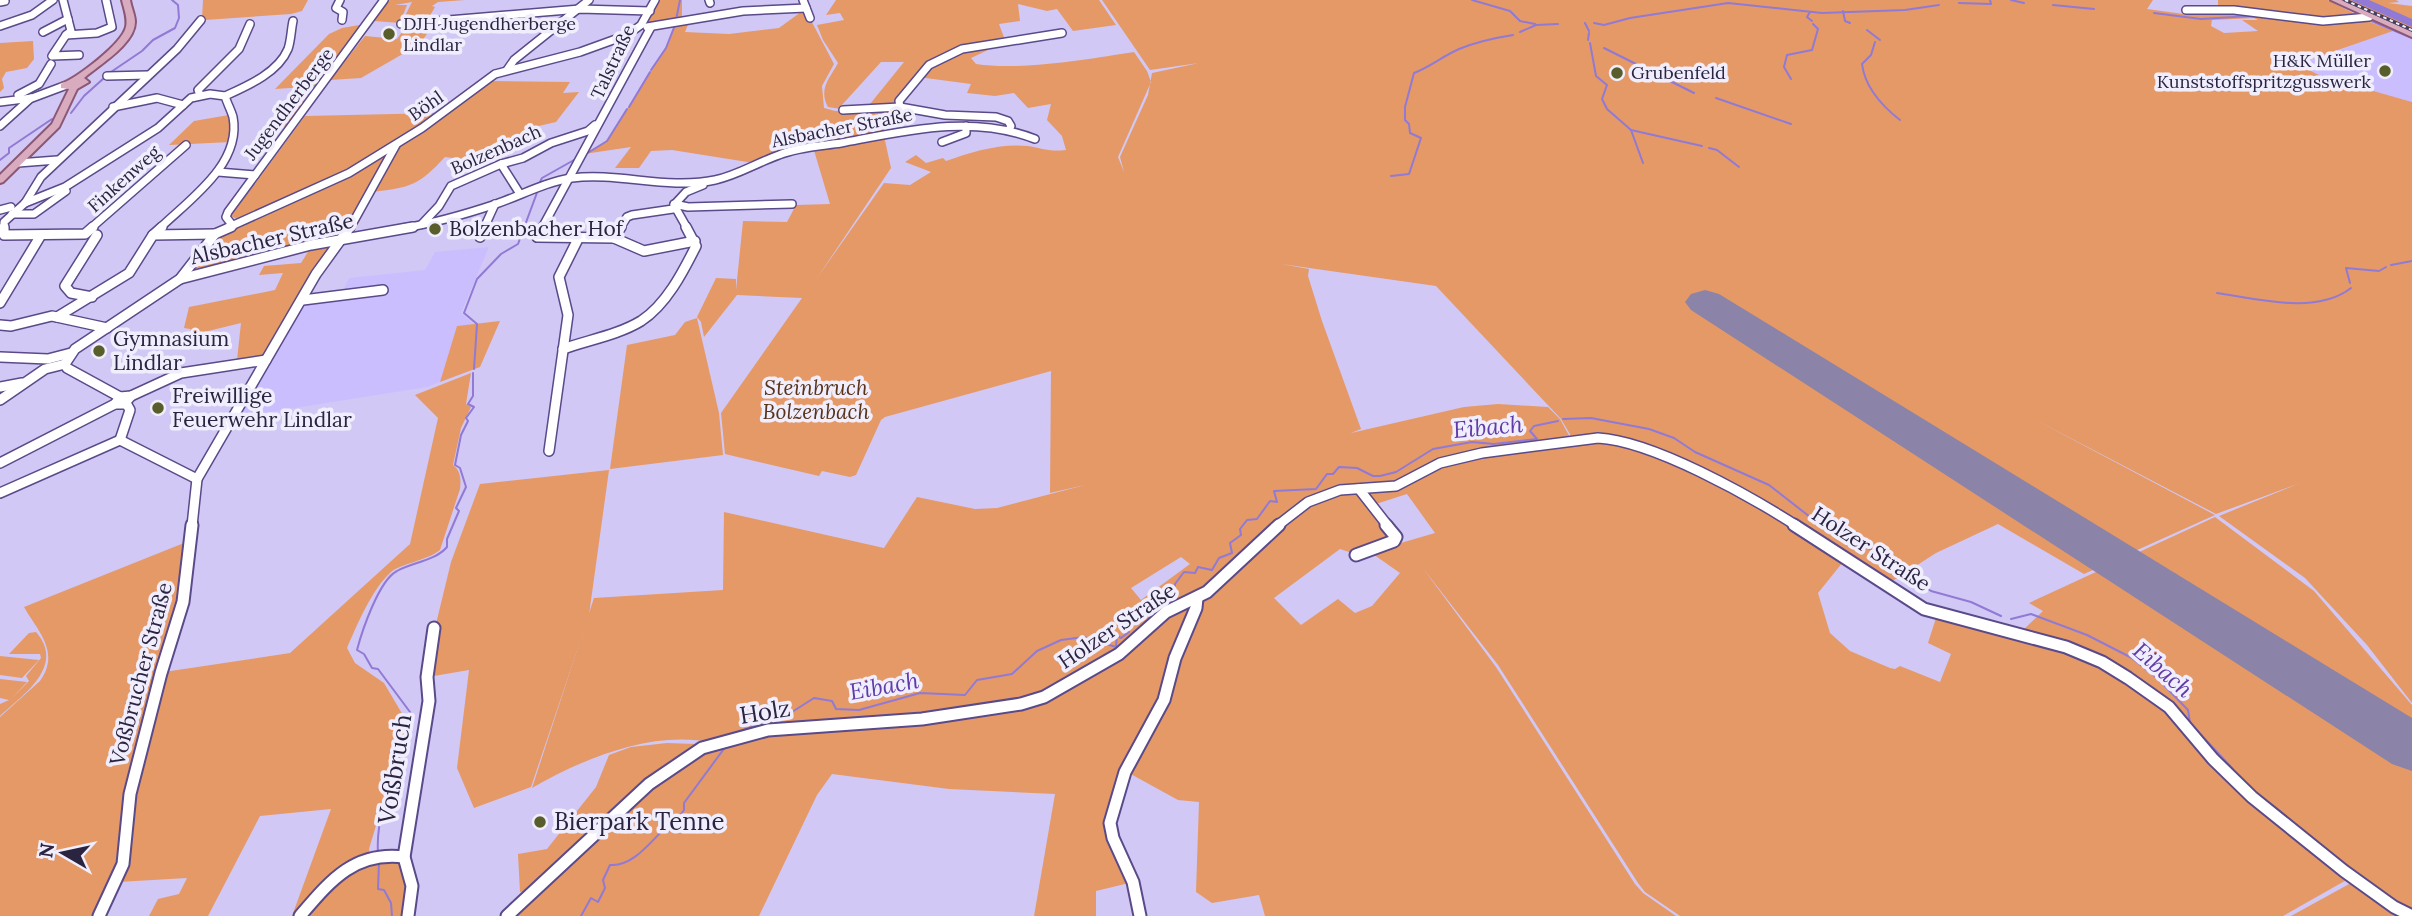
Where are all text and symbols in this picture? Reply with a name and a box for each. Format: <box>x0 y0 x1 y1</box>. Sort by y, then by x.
place label: DJH Jugendherberge Lindlar <box>403 12 576 56</box>
street label: Talstraße <box>585 21 640 103</box>
marker: DJH Jugendherberge Lindlar <box>381 26 397 42</box>
street label: Jugendherberge <box>238 43 338 165</box>
place label: H&K Müller Kunststoffspritzgusswerk <box>2157 49 2371 93</box>
place label: Grubenfeld <box>1631 61 1726 84</box>
marker: H&K Müller Kunststoffspritzgusswerk <box>2377 63 2393 79</box>
marker: Grubenfeld <box>1609 65 1625 81</box>
street label: Böhl <box>404 85 448 126</box>
street label: Alsbacher Straße <box>769 103 915 153</box>
street label: Bolzenbach <box>447 119 545 180</box>
street label: Finkenweg <box>83 139 165 217</box>
street label: Alsbacher Straße <box>187 207 356 271</box>
place label: Bolzenbacher Hof <box>449 215 625 242</box>
marker: Bolzenbacher Hof <box>427 221 443 237</box>
place label: Gymnasium Lindlar <box>113 325 230 376</box>
marker: Gymnasium Lindlar <box>91 343 107 359</box>
park label: Steinbruch Bolzenbach <box>763 374 869 425</box>
place label: Freiwillige Feuerwehr Lindlar <box>172 382 352 433</box>
marker: Freiwillige Feuerwehr Lindlar <box>150 400 166 416</box>
water label: Eibach <box>1452 409 1524 444</box>
street label: Holzer Straße <box>1807 500 1936 597</box>
street label: Holzer Straße <box>1053 576 1181 675</box>
street label: Voßbrucher Straße <box>103 579 178 769</box>
water label: Eibach <box>2127 636 2199 704</box>
water label: Eibach <box>847 665 921 706</box>
street label: Holz <box>737 692 793 731</box>
street label: Voßbruch <box>370 712 418 827</box>
place label: Bierpark Tenne <box>554 806 724 837</box>
marker: Bierpark Tenne <box>532 814 548 830</box>
north arrow <box>28 818 98 888</box>
text: N <box>33 841 59 859</box>

